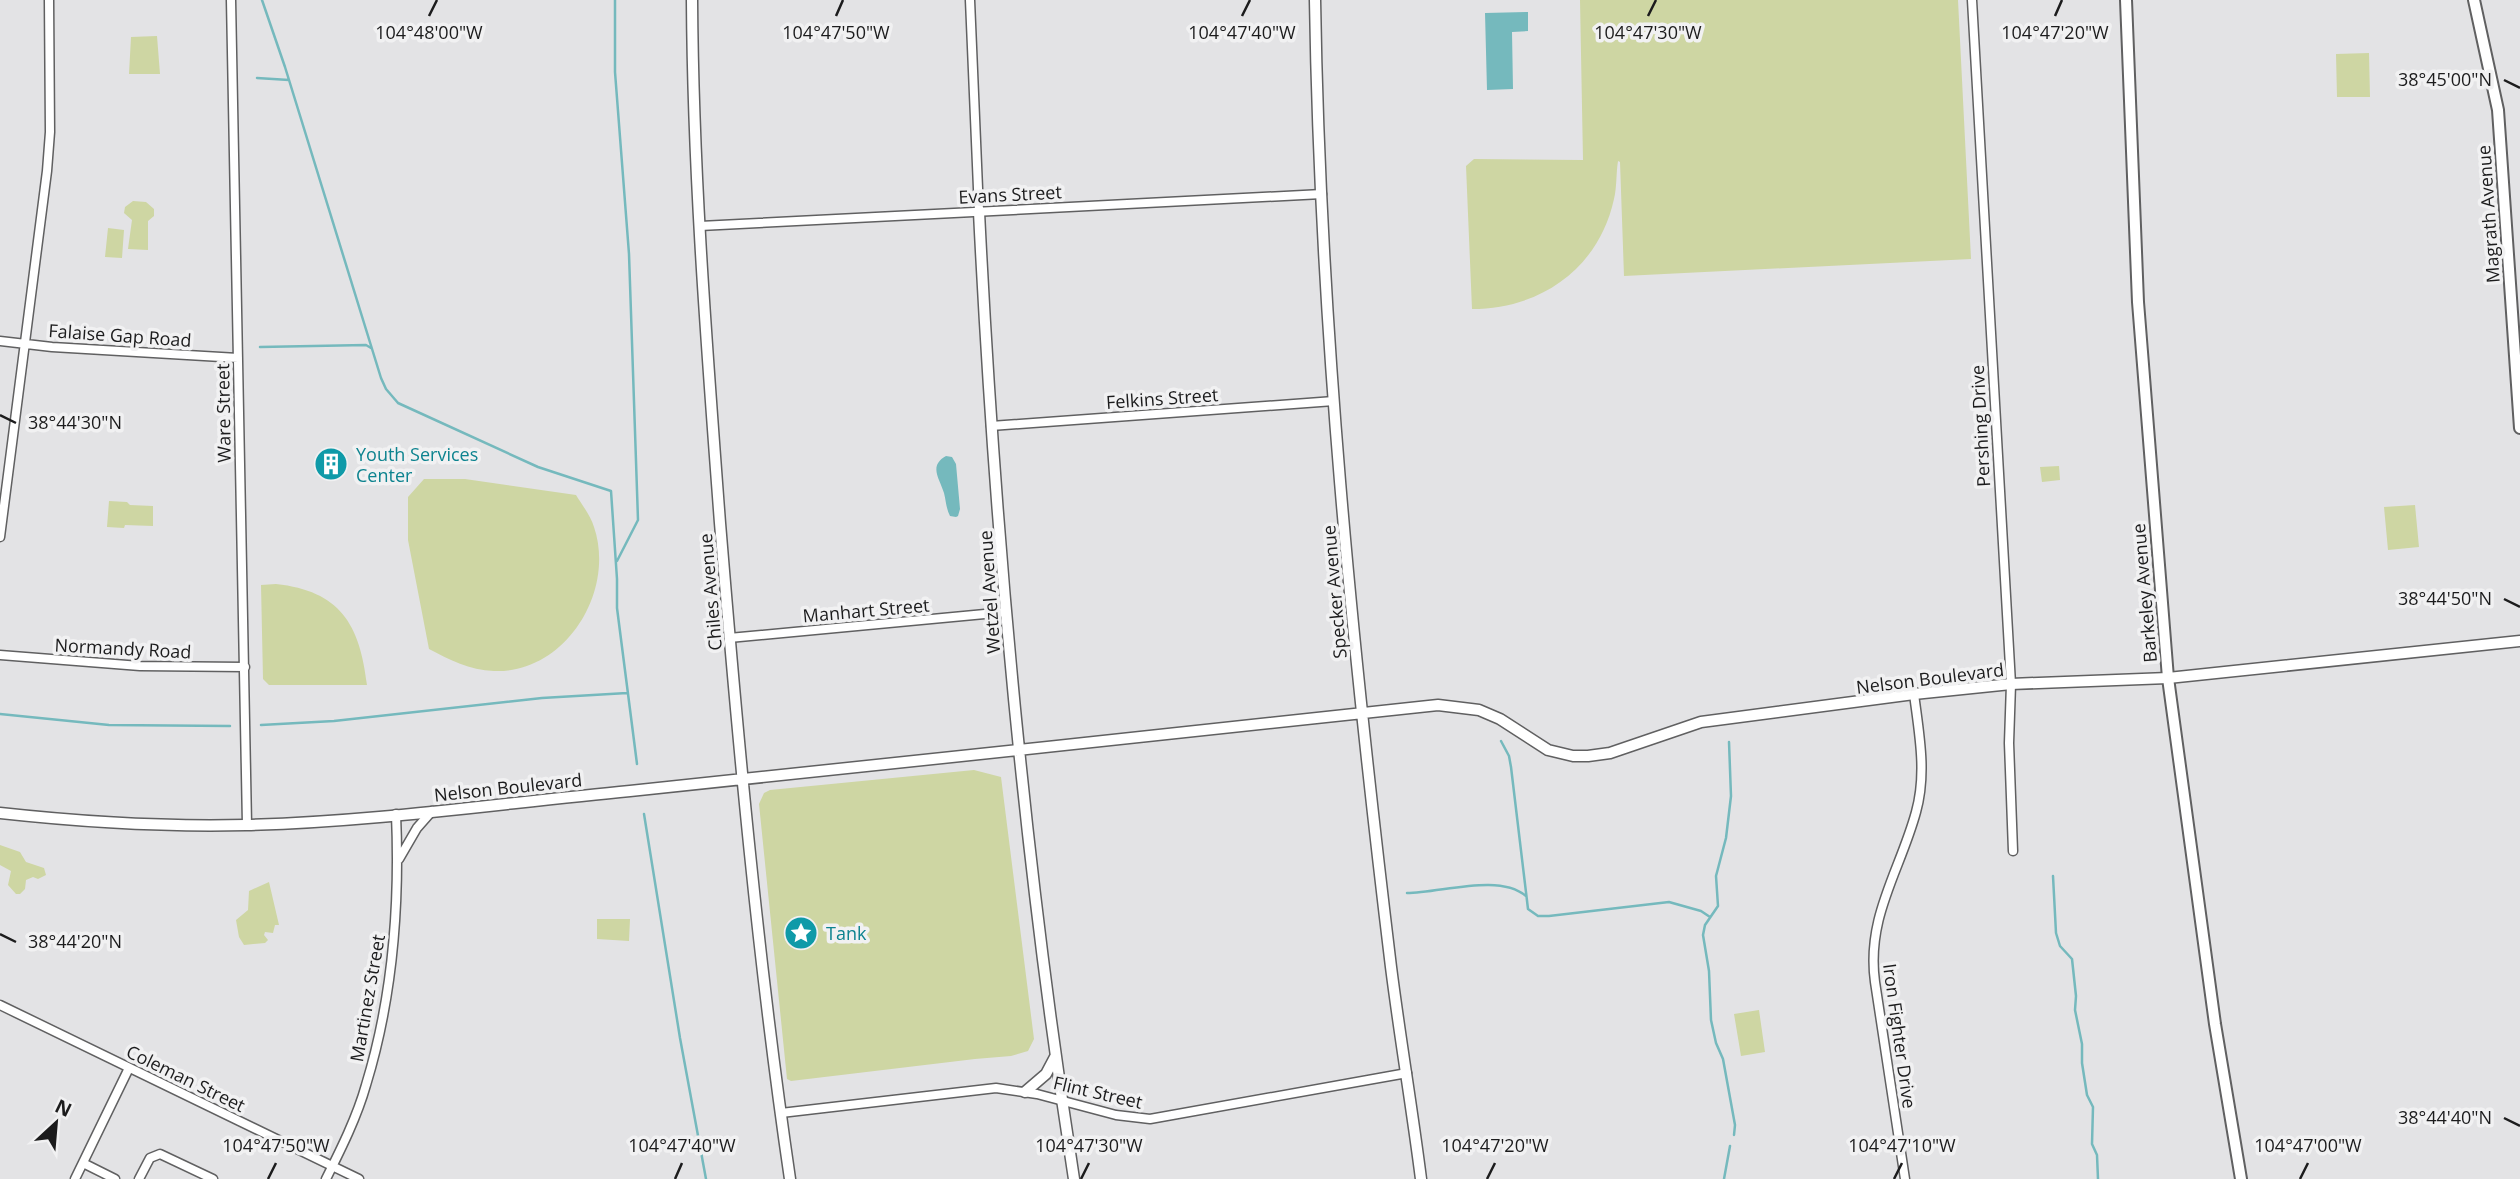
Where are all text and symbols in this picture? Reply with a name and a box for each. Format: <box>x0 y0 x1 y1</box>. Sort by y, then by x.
text: 104°48'00"W <box>375 20 483 44</box>
text: 104°47'50"W <box>782 20 890 44</box>
text: 104°47'40"W <box>1188 20 1296 44</box>
text: 104°47'30"W <box>1594 20 1702 44</box>
text: 104°47'20"W <box>2001 20 2109 44</box>
text: 38°45'00"N <box>2398 67 2492 91</box>
street label: Magrath Avenue <box>2471 144 2505 284</box>
street label: Evans Street <box>958 179 1062 209</box>
street label: Falaise Gap Road <box>48 318 192 352</box>
street label: Ware Street <box>210 363 236 463</box>
street label: Pershing Drive <box>1965 364 1995 488</box>
street label: Felkins Street <box>1105 382 1219 414</box>
text: 38°44'30"N <box>28 410 122 434</box>
place label: Youth Services Center <box>356 442 478 487</box>
building icon: Youth Services Center <box>312 445 350 483</box>
street label: Barkeley Avenue <box>2126 522 2162 664</box>
street label: Specker Avenue <box>1316 524 1352 660</box>
street label: Wetzel Avenue <box>973 530 1005 654</box>
street label: Chiles Avenue <box>693 532 727 652</box>
text: 38°44'50"N <box>2398 586 2492 610</box>
street label: Manhart Street <box>802 593 930 627</box>
street label: Normandy Road <box>54 632 192 664</box>
street label: Nelson Boulevard <box>1855 657 2005 699</box>
street label: Nelson Boulevard <box>433 767 583 807</box>
place icon: Tank <box>782 914 820 952</box>
place label: Tank <box>826 921 867 945</box>
text: 38°44'20"N <box>28 929 122 953</box>
street label: Martinez Street <box>344 932 390 1064</box>
street label: Iron Fighter Drive <box>1878 962 1922 1110</box>
street label: Coleman Street <box>123 1039 249 1117</box>
street label: Flint Street <box>1051 1070 1145 1114</box>
north arrow <box>21 1088 91 1158</box>
text: N <box>51 1093 76 1123</box>
text: 38°44'40"N <box>2398 1105 2492 1129</box>
text: 104°47'50"W <box>222 1133 330 1157</box>
text: 104°47'40"W <box>628 1133 736 1157</box>
text: 104°47'30"W <box>1035 1133 1143 1157</box>
text: 104°47'20"W <box>1441 1133 1549 1157</box>
text: 104°47'10"W <box>1848 1133 1956 1157</box>
text: 104°47'00"W <box>2254 1133 2362 1157</box>

